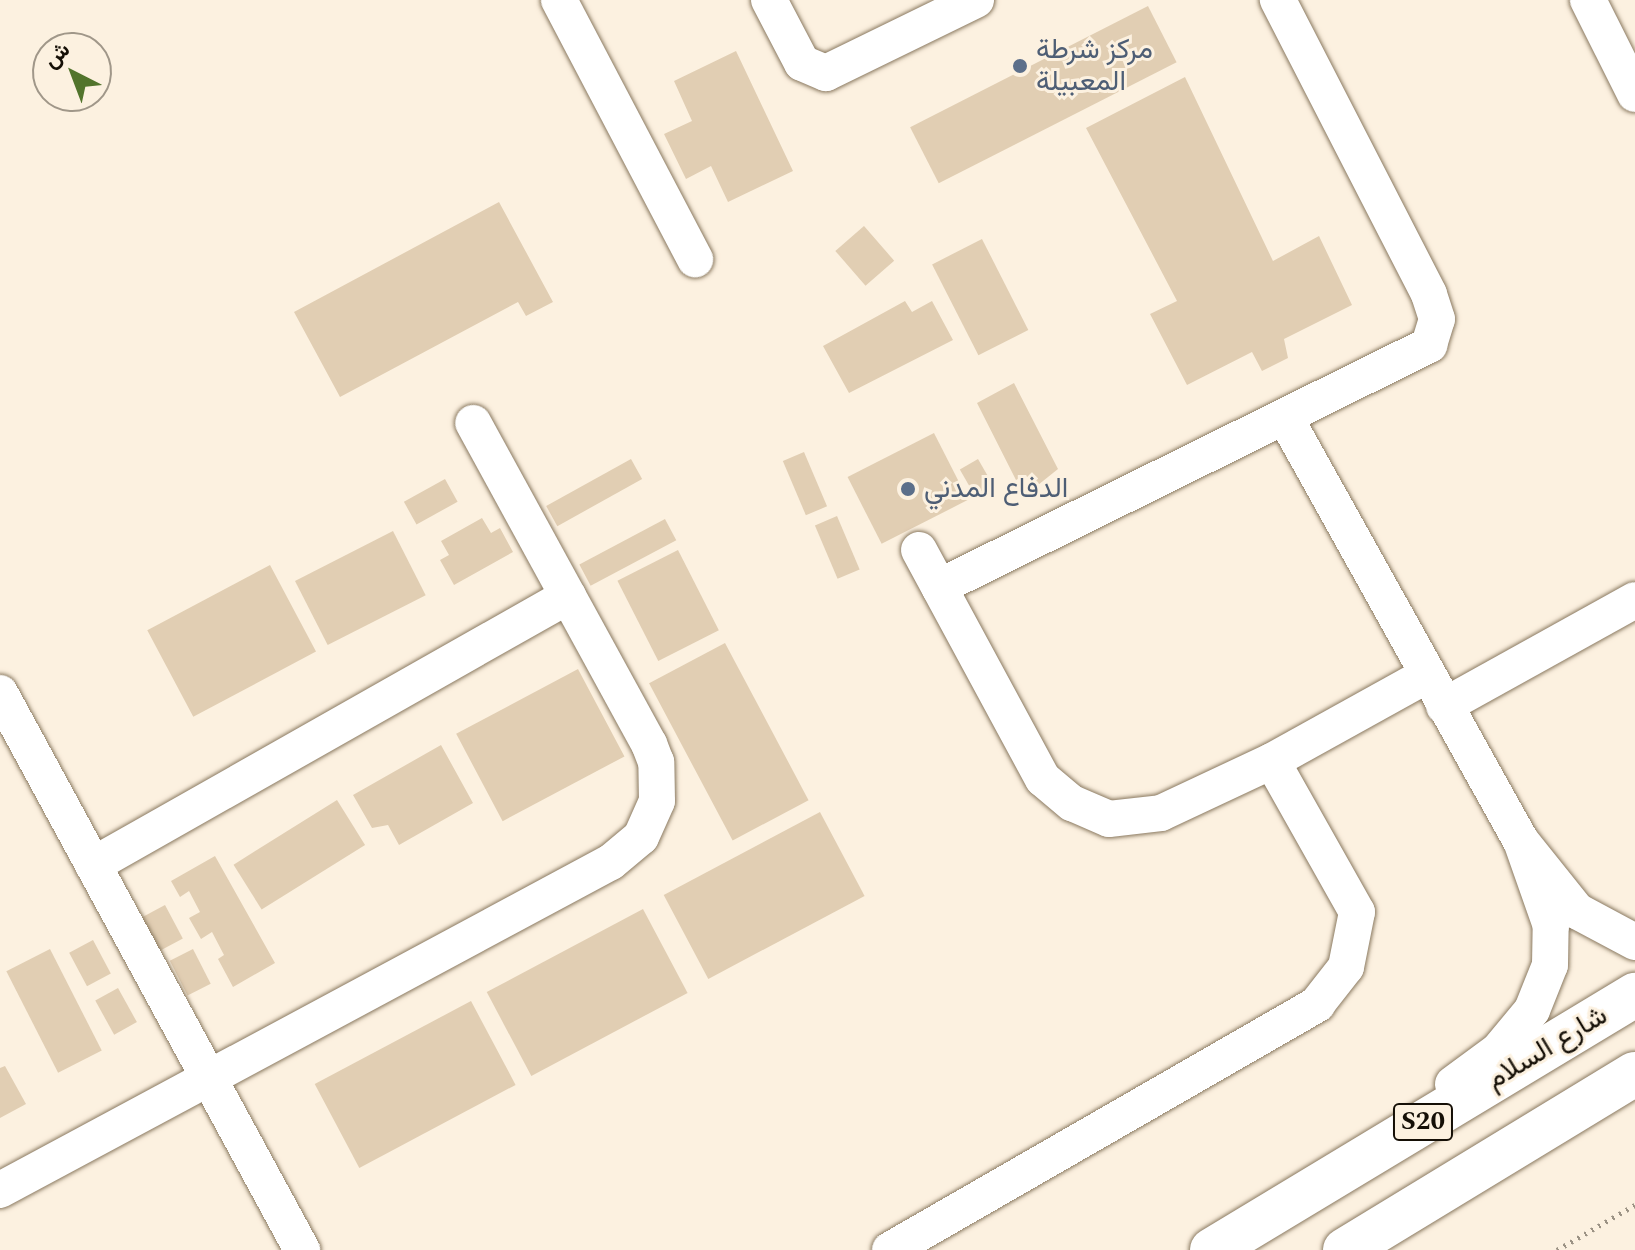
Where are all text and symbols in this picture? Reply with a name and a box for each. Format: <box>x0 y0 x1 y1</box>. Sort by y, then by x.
north arrow <box>32 32 112 112</box>
place label: مركز شرطة المعبيلة <box>1036 33 1153 99</box>
text: ش <box>36 34 78 76</box>
marker: مركز شرطة المعبيلة <box>1011 57 1029 75</box>
place label: الدفاع المدني <box>924 472 1068 506</box>
marker: الدفاع المدني <box>899 480 917 498</box>
street label: شارع السلام <box>1480 999 1614 1097</box>
road number: S20 <box>1391 1100 1455 1144</box>

